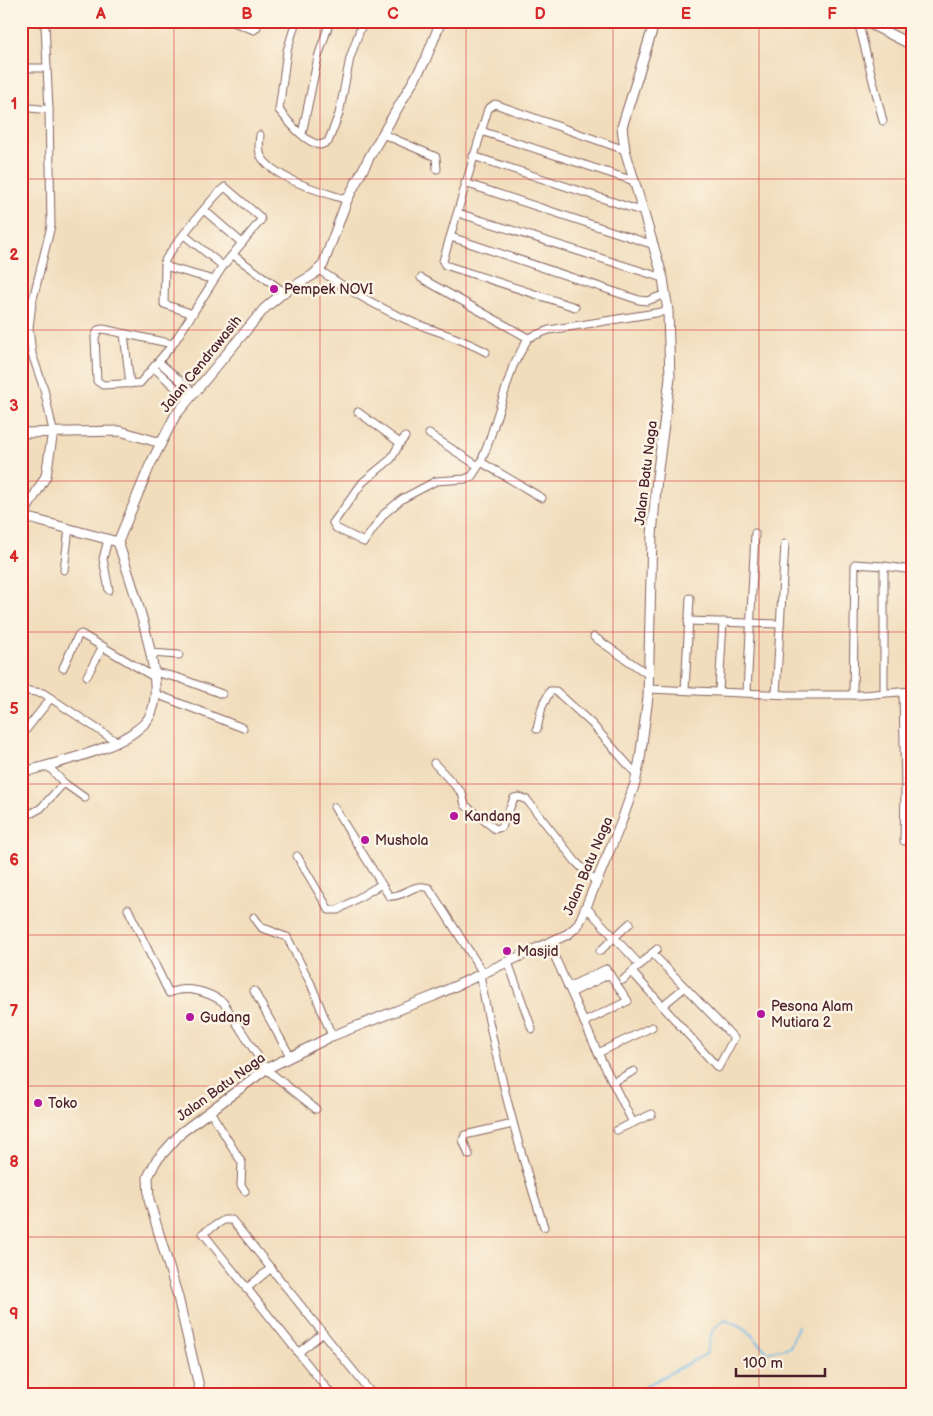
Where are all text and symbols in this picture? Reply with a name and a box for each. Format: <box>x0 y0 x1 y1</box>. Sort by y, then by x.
text: A <box>95 5 106 24</box>
text: B <box>241 5 253 24</box>
text: C <box>387 5 399 24</box>
text: D <box>534 5 546 24</box>
text: E <box>681 5 691 24</box>
text: F <box>827 5 837 24</box>
text: 1 <box>11 95 17 114</box>
text: 2 <box>9 246 19 265</box>
place label: Pempek NOVI <box>284 281 373 298</box>
marker: Pempek NOVI <box>268 283 280 295</box>
street label: Jalan Cendrawasih <box>157 312 245 416</box>
text: 3 <box>9 397 19 416</box>
street label: Jalan Batu Naga <box>631 420 661 526</box>
text: 4 <box>9 548 19 567</box>
text: 5 <box>9 700 19 719</box>
place label: Kandang <box>464 808 521 825</box>
marker: Kandang <box>448 810 460 822</box>
street label: Jalan Batu Naga <box>560 814 616 918</box>
place label: Mushola <box>375 832 429 849</box>
marker: Mushola <box>359 834 371 846</box>
text: 6 <box>9 851 19 870</box>
place label: Masjid <box>517 943 559 960</box>
marker: Masjid <box>501 945 513 957</box>
place label: Pesona Alam Mutiara 2 <box>771 998 853 1031</box>
text: 7 <box>10 1002 19 1021</box>
marker: Pesona Alam Mutiara 2 <box>755 1008 767 1020</box>
place label: Gudang <box>200 1009 250 1026</box>
marker: Gudang <box>184 1011 196 1023</box>
street label: Jalan Batu Naga <box>173 1049 269 1125</box>
place label: Toko <box>48 1095 78 1112</box>
marker: Toko <box>32 1097 44 1109</box>
text: 8 <box>9 1153 19 1172</box>
text: 9 <box>9 1305 19 1324</box>
scale bar <box>736 1346 824 1378</box>
text: 100 m <box>743 1354 783 1373</box>

